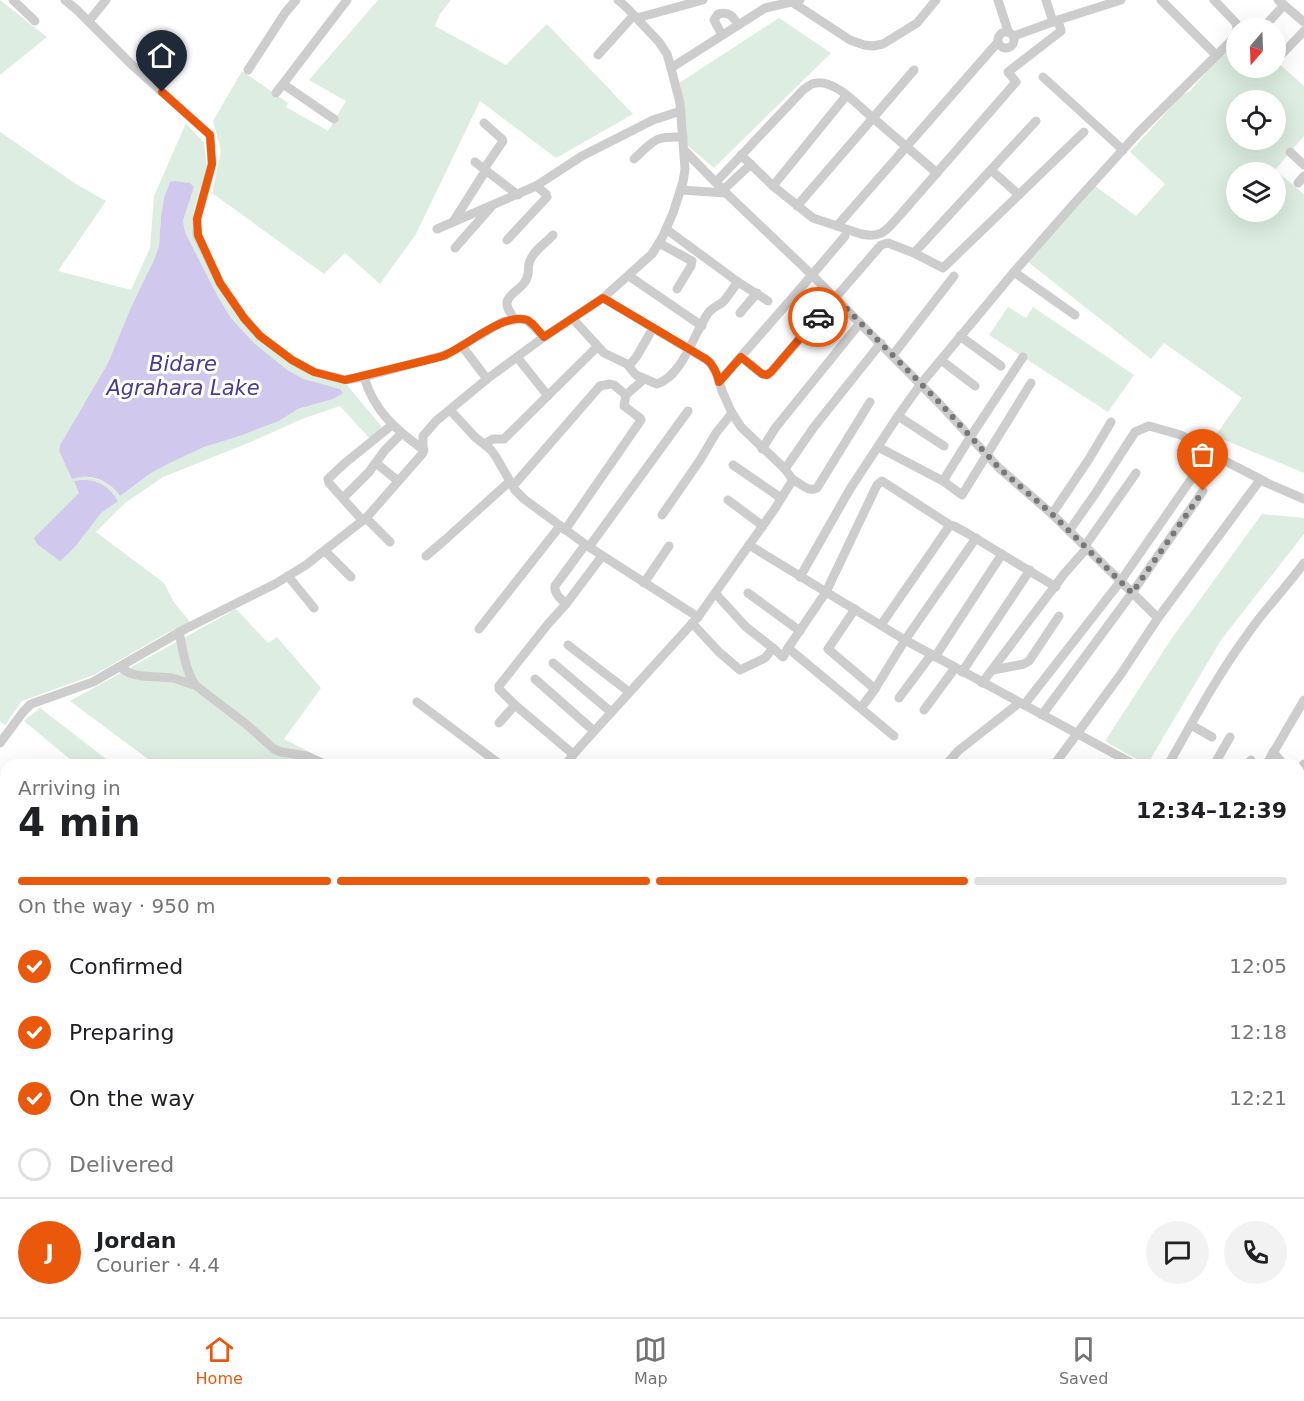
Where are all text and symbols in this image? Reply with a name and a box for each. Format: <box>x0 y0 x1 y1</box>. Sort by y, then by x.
north arrow <box>1226 18 1286 78</box>
map controls <box>1226 18 1286 222</box>
pin <box>136 30 187 92</box>
icon: home <box>145 39 178 72</box>
button: locate <box>1226 90 1286 150</box>
button: layers <box>1226 162 1286 222</box>
courier <box>788 287 848 347</box>
icon: car <box>802 301 835 334</box>
water label: Bidare Agrahara Lake <box>104 352 260 400</box>
pin <box>1177 429 1228 491</box>
icon: bag <box>1186 438 1219 471</box>
text: Arriving in <box>18 776 121 800</box>
text: 12:34–12:39 <box>1136 798 1287 823</box>
text: 4 min <box>18 800 140 845</box>
text: On the way · 950 m <box>18 894 216 918</box>
icon: check <box>18 950 51 983</box>
text: Confirmed <box>69 954 183 979</box>
text: 12:05 <box>1229 954 1287 978</box>
icon: check <box>18 1016 51 1049</box>
text: Preparing <box>69 1020 175 1045</box>
text: 12:18 <box>1229 1020 1287 1044</box>
icon: check <box>18 1082 51 1115</box>
text: On the way <box>69 1086 195 1111</box>
text: 12:21 <box>1229 1086 1287 1110</box>
text: Delivered <box>69 1152 174 1177</box>
button: chat <box>1146 1221 1209 1284</box>
button: phone <box>1224 1221 1287 1284</box>
text: Jordan <box>96 1228 176 1253</box>
text: J <box>45 1240 54 1265</box>
text: Courier · 4.4 <box>96 1253 220 1277</box>
tab: Home <box>196 1333 243 1388</box>
tab: Map <box>634 1333 668 1388</box>
tab: Saved <box>1059 1333 1108 1388</box>

